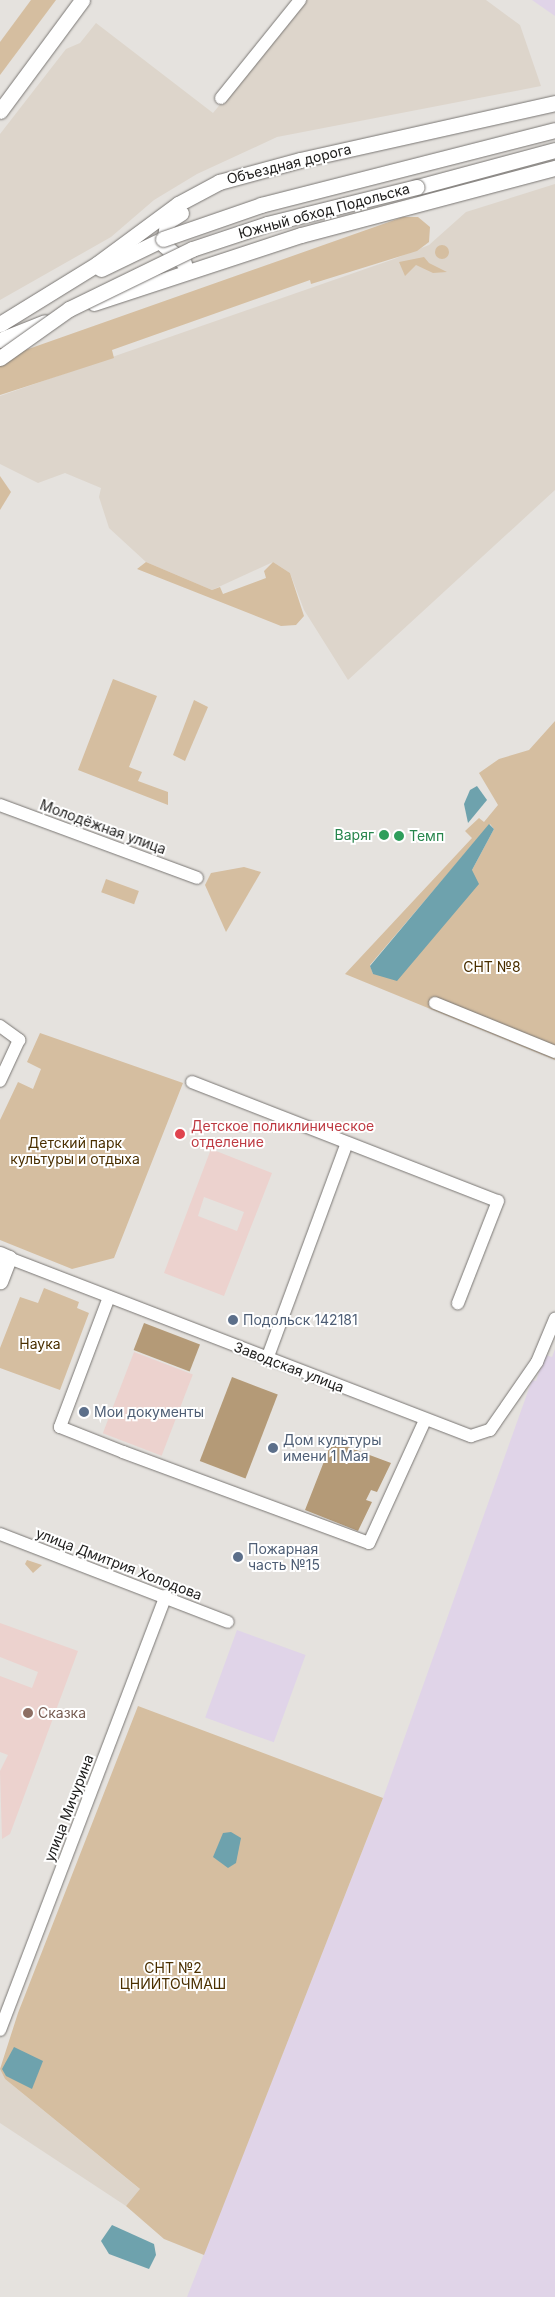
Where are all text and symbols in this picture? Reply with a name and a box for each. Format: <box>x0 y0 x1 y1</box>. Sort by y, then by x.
street label: Объездная дорога <box>225 140 353 188</box>
street label: Южный обход Подольска <box>236 180 412 242</box>
street label: Молодёжная улица <box>38 796 168 858</box>
place label: Варяг <box>335 827 374 843</box>
place label: Темп <box>409 828 444 844</box>
marker: Варяг <box>378 829 390 841</box>
marker: Темп <box>393 830 405 842</box>
park label: СНТ №8 <box>463 959 521 975</box>
place label: Детское поликлиническое отделение <box>191 1118 374 1150</box>
marker: Детское поликлиническое отделение <box>173 1127 187 1141</box>
park label: Детский парк культуры и отдыха <box>10 1135 140 1168</box>
place label: Подольск 142181 <box>243 1312 358 1328</box>
marker: Подольск 142181 <box>227 1314 239 1326</box>
park label: Наука <box>19 1336 61 1352</box>
street label: Заводская улица <box>232 1338 346 1396</box>
place label: Мои документы <box>94 1404 204 1420</box>
marker: Мои документы <box>78 1406 90 1418</box>
place label: Дом культуры имени 1 Мая <box>283 1432 381 1464</box>
marker: Дом культуры имени 1 Мая <box>267 1442 279 1454</box>
street label: улица Дмитрия Холодова <box>34 1525 204 1603</box>
place label: Пожарная часть №15 <box>248 1541 320 1574</box>
marker: Пожарная часть №15 <box>232 1551 244 1563</box>
place label: Сказка <box>38 1705 86 1721</box>
marker: Сказка <box>22 1707 34 1719</box>
street label: улица Мичурина <box>41 1752 97 1864</box>
park label: СНТ №2 ЦНИИТОЧМАШ <box>120 1960 226 1992</box>

